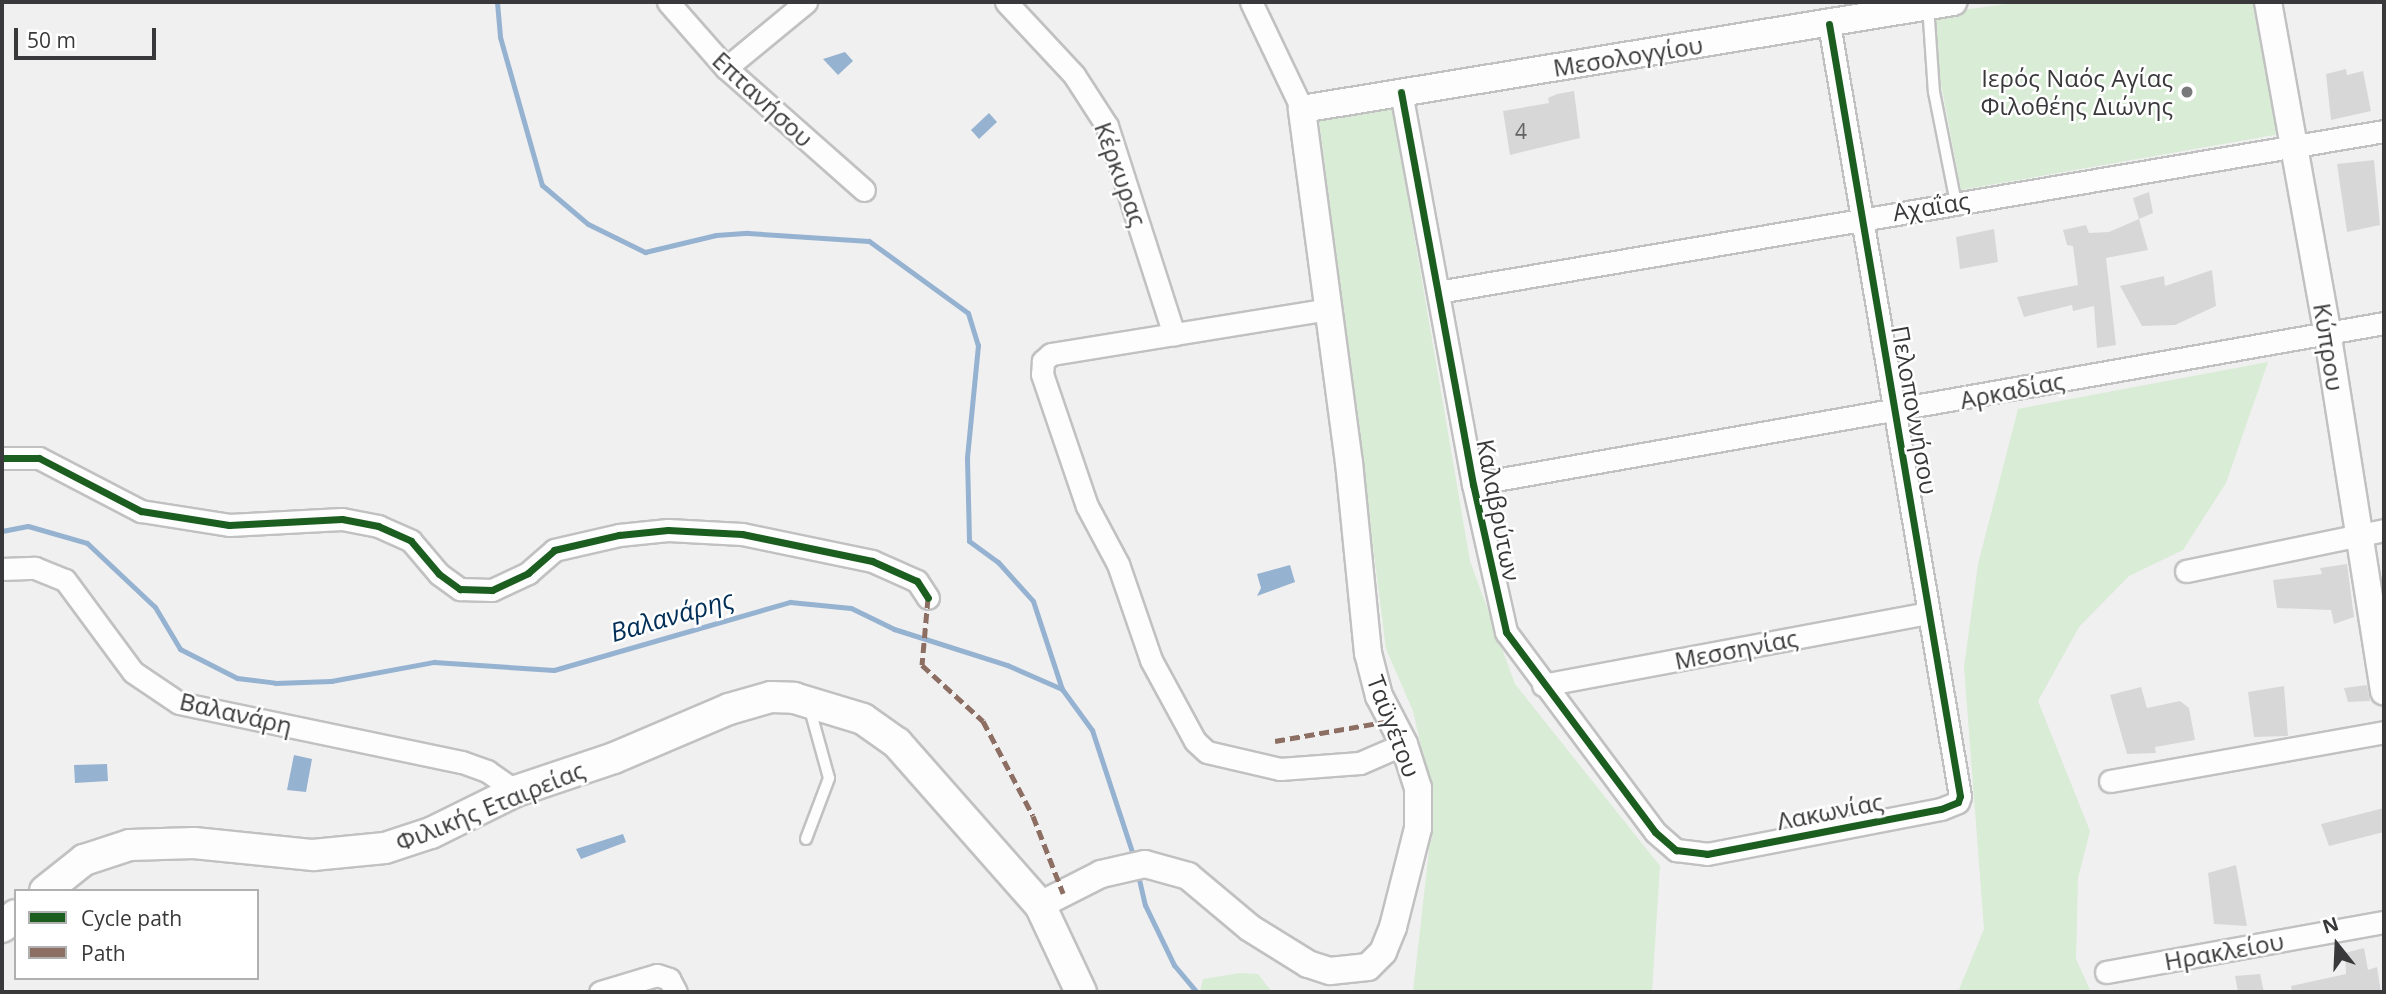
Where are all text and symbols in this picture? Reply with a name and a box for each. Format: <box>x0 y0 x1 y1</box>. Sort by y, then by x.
scale bar <box>18 14 159 58</box>
text: 50 m <box>27 26 76 54</box>
street label: Μεσολογγίου <box>1551 30 1705 82</box>
street label: Επτανήσου <box>707 45 819 153</box>
place label: Ιερός Ναός Αγίας Φιλοθέης Διώνης <box>1980 64 2173 120</box>
marker: Ιερός Ναός Αγίας Φιλοθέης Διώνης <box>2179 84 2195 100</box>
street label: Κέρκυρας <box>1089 118 1153 230</box>
house number: 4 <box>1515 118 1527 144</box>
street label: Αχαΐας <box>1891 186 1971 226</box>
street label: Κύπρου <box>2308 301 2350 393</box>
street label: Πελοποννήσου <box>1886 323 1944 497</box>
street label: Αρκαδίας <box>1957 366 2067 414</box>
street label: Καλαβρύτων <box>1471 437 1527 583</box>
water label: Βαλανάρης <box>607 583 737 649</box>
street label: Μεσσηνίας <box>1672 623 1800 675</box>
street label: Ταϋγέτου <box>1361 671 1427 781</box>
street label: Βαλανάρη <box>177 686 295 740</box>
street label: Φιλικής Εταιρείας <box>391 755 589 857</box>
street label: Λακωνίας <box>1774 787 1886 835</box>
legend <box>14 889 259 980</box>
text: Cycle path <box>81 904 182 932</box>
north arrow <box>2302 910 2372 980</box>
text: N <box>2319 910 2342 940</box>
street label: Ηρακλείου <box>2162 926 2286 976</box>
text: Path <box>81 939 126 967</box>

